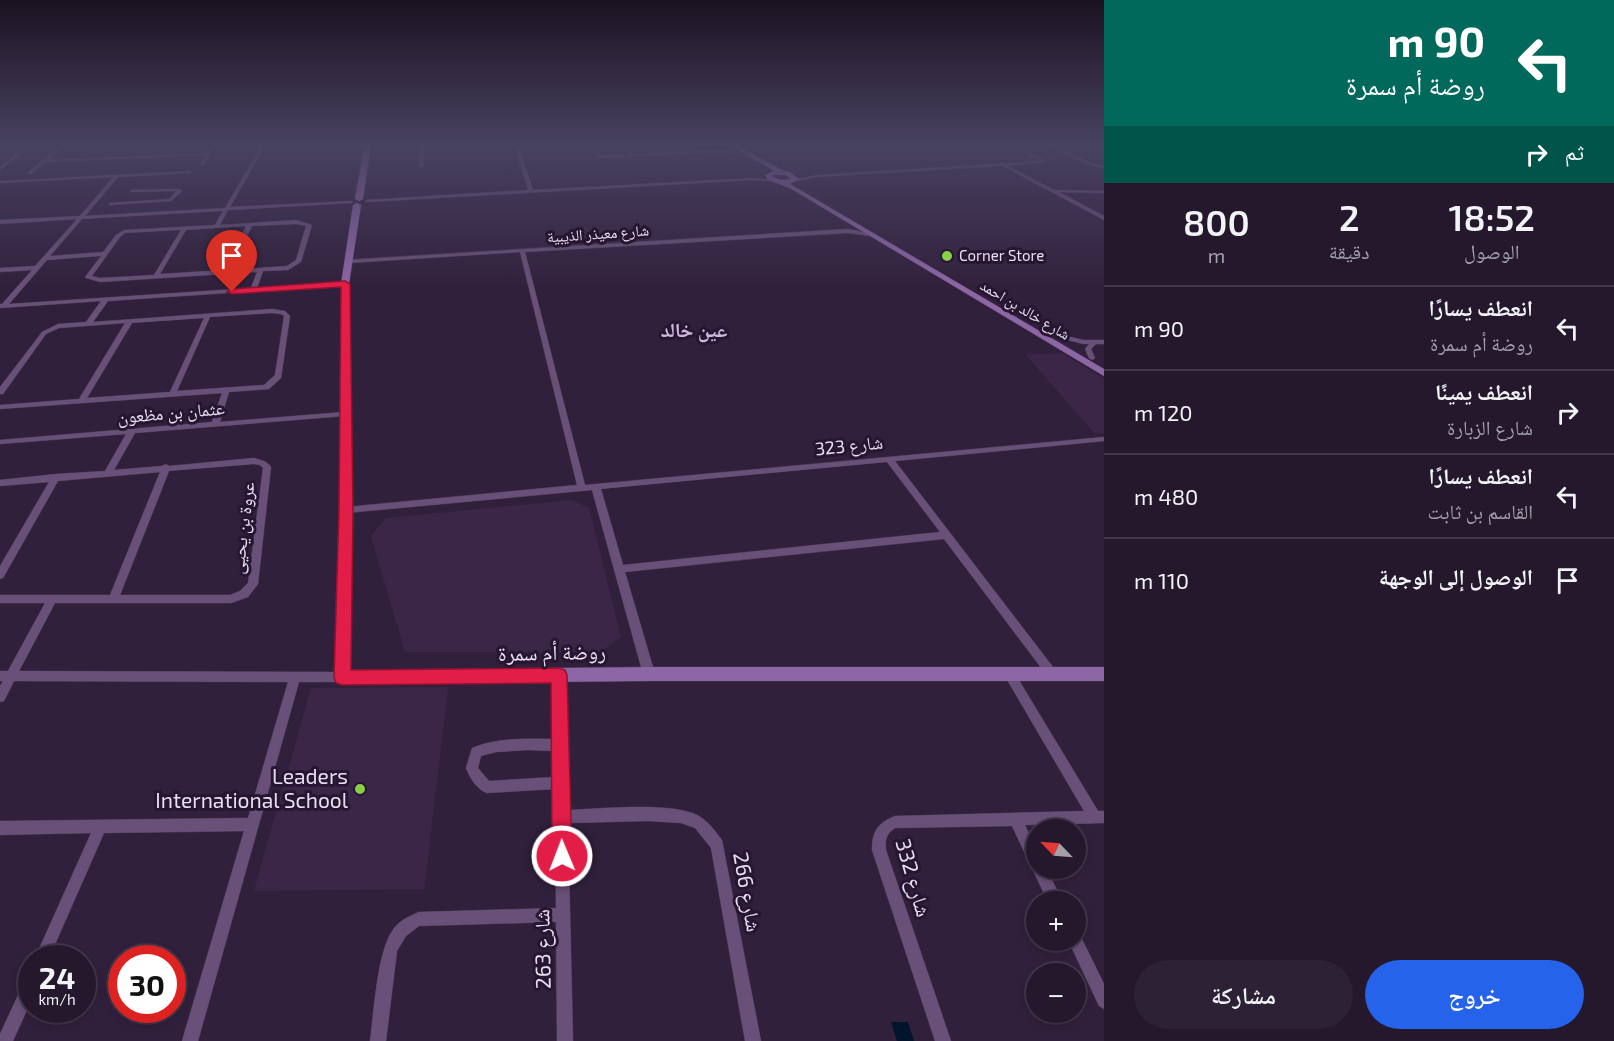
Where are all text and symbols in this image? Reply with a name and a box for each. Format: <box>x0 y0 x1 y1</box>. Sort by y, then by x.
text: 90 m <box>1388 15 1485 65</box>
icon: left <box>1506 24 1584 102</box>
text: روضة أم سمرة <box>1346 68 1485 100</box>
icon: right <box>1520 138 1553 171</box>
text: ثم <box>1565 138 1584 164</box>
text: 2 <box>1339 195 1360 238</box>
text: 18:52 <box>1449 195 1535 238</box>
text: 800 <box>1183 200 1250 243</box>
street label: شارع معيذر الذيبية <box>546 220 650 248</box>
pin <box>206 230 257 292</box>
icon: arrive <box>215 239 248 272</box>
text: دقيقة <box>1329 239 1370 263</box>
text: الوصول <box>1464 239 1519 263</box>
text: m <box>1208 243 1225 267</box>
place label: Corner Store <box>959 246 1044 264</box>
marker: Corner Store <box>940 249 954 263</box>
street label: شارع خالد بن احمد <box>976 275 1074 345</box>
text: انعطف يسارًا <box>1428 294 1533 320</box>
icon: left <box>1551 312 1584 345</box>
text: 90 m <box>1134 315 1184 341</box>
district label: عين خالد <box>661 317 727 343</box>
text: روضة أم سمرة <box>1430 331 1533 355</box>
text: انعطف يمينًا <box>1435 378 1533 404</box>
street label: عثمان بن مظعون <box>116 396 226 429</box>
icon: right <box>1551 396 1584 429</box>
text: 120 m <box>1134 399 1193 425</box>
text: شارع الزبارة <box>1447 415 1533 439</box>
street label: شارع 323 <box>814 430 884 461</box>
text: انعطف يسارًا <box>1428 462 1533 488</box>
icon: left <box>1551 480 1584 513</box>
street label: عروة بن يحيى <box>225 481 260 575</box>
text: 480 m <box>1134 483 1198 509</box>
text: القاسم بن ثابت <box>1428 499 1533 523</box>
text: الوصول إلى الوجهة <box>1379 563 1533 589</box>
icon: arrive <box>1551 564 1584 597</box>
text: 110 m <box>1134 567 1189 593</box>
street label: روضة أم سمرة <box>498 638 606 668</box>
place label: Leaders International School <box>155 763 349 812</box>
marker: Leaders International School <box>353 782 367 796</box>
north arrow <box>1026 819 1086 879</box>
map controls <box>1026 819 1086 1023</box>
position arrow <box>530 824 594 888</box>
street label: شارع 332 <box>890 836 937 920</box>
street label: شارع 266 <box>727 850 768 934</box>
button: + <box>1026 891 1086 951</box>
street label: شارع 263 <box>528 909 557 989</box>
speed limit sign: 30 <box>108 945 186 1023</box>
text: 24 <box>39 959 75 995</box>
button: مشاركة <box>1134 960 1353 1029</box>
button: خروج <box>1365 960 1584 1029</box>
button: − <box>1026 963 1086 1023</box>
text: km/h <box>38 990 76 1008</box>

